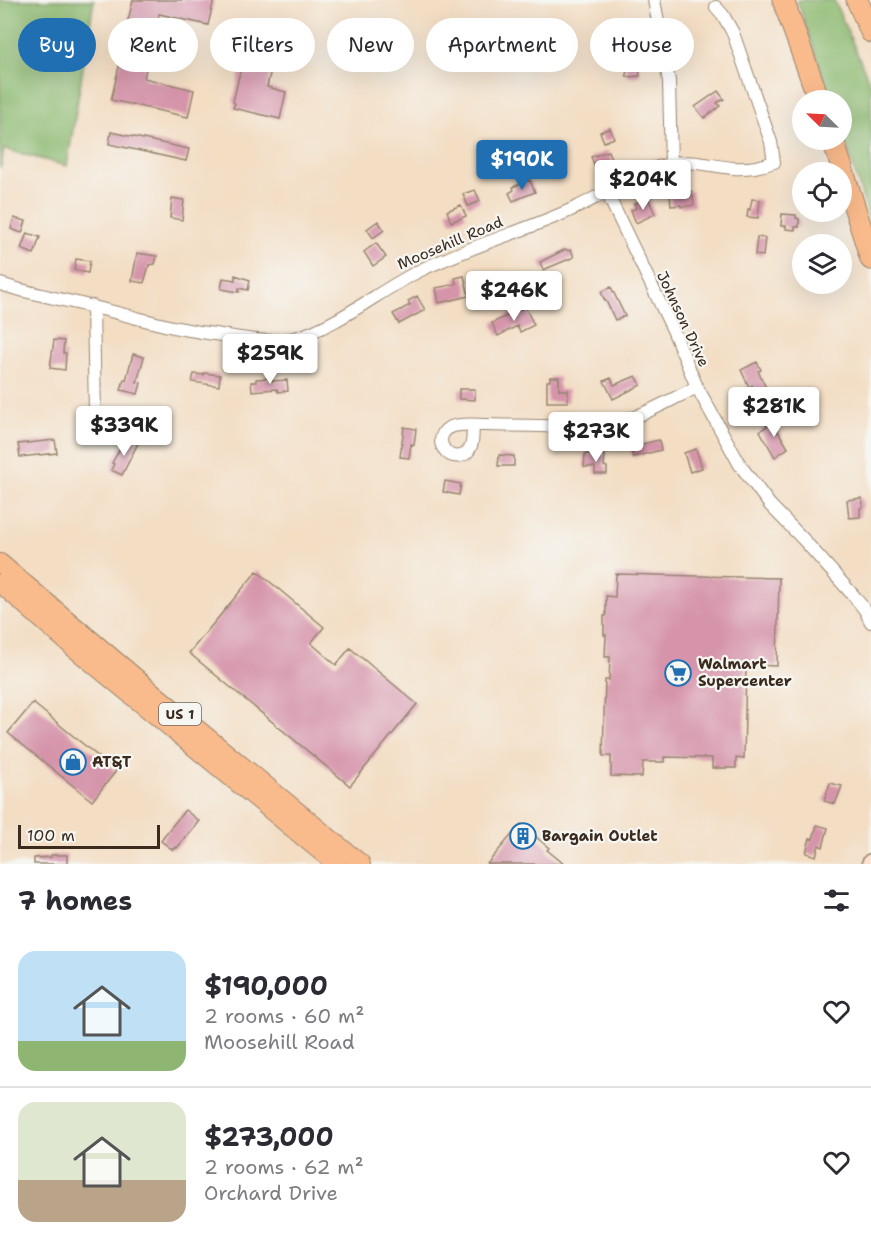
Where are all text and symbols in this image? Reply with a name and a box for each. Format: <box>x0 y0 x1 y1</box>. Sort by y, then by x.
chip: Buy <box>18 18 96 72</box>
chip: Rent <box>108 18 198 72</box>
chip: Filters <box>210 18 315 72</box>
chip: New <box>327 18 414 72</box>
chip: Apartment <box>426 18 578 72</box>
chip: House <box>590 18 694 72</box>
north arrow <box>792 90 852 150</box>
map controls <box>792 90 852 294</box>
pin: $190K <box>480 140 564 191</box>
text: $190K <box>490 146 554 172</box>
pin: $204K <box>601 160 685 211</box>
button: locate <box>792 162 852 222</box>
text: $204K <box>609 166 677 192</box>
street label: Moosehill Road <box>394 212 506 274</box>
button: layers <box>792 234 852 294</box>
street label: Johnson Drive <box>652 268 714 370</box>
pin: $246K <box>472 271 556 322</box>
text: $246K <box>480 277 548 303</box>
pin: $259K <box>228 334 312 385</box>
text: $259K <box>237 340 303 366</box>
pin: $281K <box>732 387 816 438</box>
text: $281K <box>742 393 806 419</box>
pin: $339K <box>82 406 166 457</box>
text: $339K <box>90 412 158 438</box>
pin: $273K <box>554 412 638 463</box>
text: $273K <box>562 418 630 444</box>
place label: Walmart Supercenter <box>698 654 792 691</box>
supermarket icon: Walmart Supercenter <box>663 658 693 688</box>
road number: US 1 <box>159 703 201 725</box>
shop icon: AT&T <box>58 747 88 777</box>
place label: AT&T <box>92 752 132 772</box>
building icon: Bargain Outlet <box>508 821 538 851</box>
scale bar <box>18 822 160 850</box>
text: 100 m <box>27 825 75 846</box>
place label: Bargain Outlet <box>542 826 658 846</box>
text: 7 homes <box>18 883 132 918</box>
icon: filters <box>820 884 853 917</box>
text: $190,000 <box>204 968 328 1003</box>
icon: home <box>66 975 138 1047</box>
icon: heart <box>820 995 853 1028</box>
text: 2 rooms · 60 m² <box>204 1003 364 1029</box>
text: Moosehill Road <box>204 1029 355 1055</box>
text: $273,000 <box>204 1119 334 1154</box>
icon: home <box>66 1126 138 1198</box>
icon: heart <box>820 1146 853 1179</box>
text: 2 rooms · 62 m² <box>204 1154 364 1180</box>
text: Orchard Drive <box>204 1180 338 1206</box>

